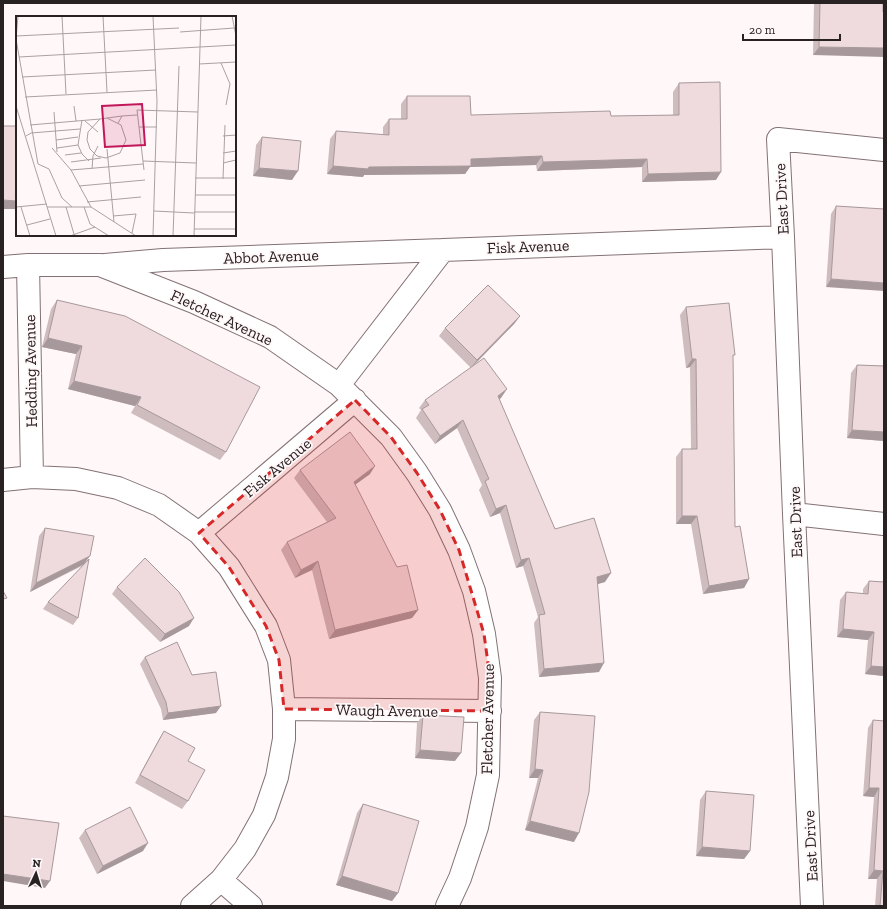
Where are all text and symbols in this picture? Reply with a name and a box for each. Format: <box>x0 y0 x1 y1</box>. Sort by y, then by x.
inset map <box>16 16 236 236</box>
scale bar <box>743 16 840 42</box>
text: 20 m <box>749 23 776 37</box>
street label: East Drive <box>770 163 793 235</box>
street label: Fisk Avenue <box>486 236 570 257</box>
street label: Abbot Avenue <box>223 245 319 268</box>
street label: Fletcher Avenue <box>168 285 276 349</box>
street label: Hedding Avenue <box>20 314 41 428</box>
street label: Fisk Avenue <box>240 434 315 501</box>
street label: East Drive <box>785 486 806 558</box>
street label: Fletcher Avenue <box>477 663 498 775</box>
street label: Waugh Avenue <box>336 700 438 721</box>
street label: East Drive <box>799 810 822 882</box>
north arrow <box>16 853 56 893</box>
text: N <box>32 857 42 870</box>

